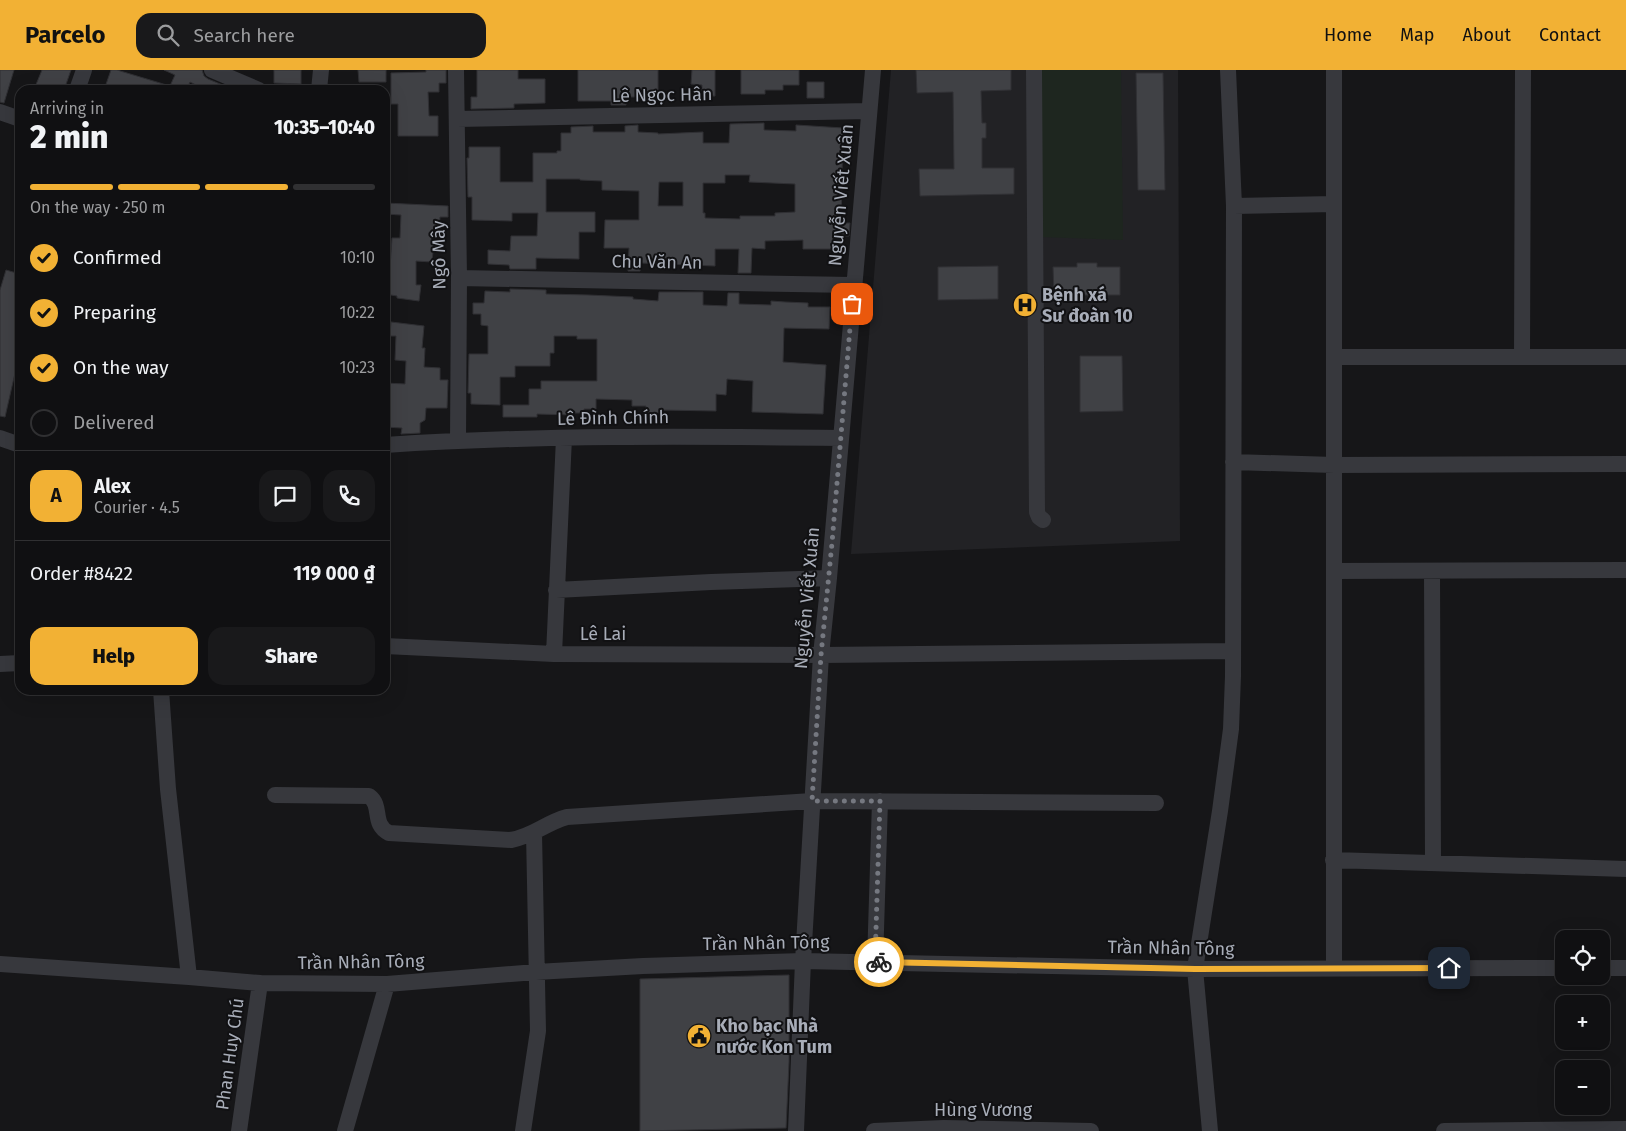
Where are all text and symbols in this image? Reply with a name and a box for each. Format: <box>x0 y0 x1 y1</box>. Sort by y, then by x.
search box <box>136 13 486 58</box>
text: Parcelo <box>25 21 106 49</box>
icon: search <box>154 21 182 49</box>
text: Search here <box>194 24 295 47</box>
text: Home <box>1324 24 1372 46</box>
text: Map <box>1400 24 1434 46</box>
text: About <box>1462 24 1511 46</box>
text: Contact <box>1539 24 1601 46</box>
street label: Lê Ngọc Hân <box>611 83 713 107</box>
text: Arriving in <box>30 99 104 118</box>
text: 10:35–10:40 <box>274 116 375 139</box>
text: 2 min <box>30 118 108 156</box>
street label: Nguyễn Viết Xuân <box>823 123 858 267</box>
text: On the way · 250 m <box>30 198 166 217</box>
street label: Ngô Mây <box>427 220 451 290</box>
icon: check <box>30 244 58 272</box>
text: Confirmed <box>73 246 162 269</box>
text: 10:10 <box>340 248 375 267</box>
street label: Chu Văn An <box>611 250 703 274</box>
pin <box>831 283 873 325</box>
place label: Bệnh xá Sư đoàn 10 <box>1042 284 1133 327</box>
icon: bag <box>838 290 866 318</box>
hospital icon: Bệnh xá Sư đoàn 10 <box>1012 292 1038 318</box>
icon: check <box>30 299 58 327</box>
text: Preparing <box>73 301 156 324</box>
text: 10:22 <box>339 303 375 322</box>
icon: check <box>30 354 58 382</box>
text: On the way <box>73 356 169 379</box>
text: 10:23 <box>339 358 375 377</box>
street label: Lê Đình Chính <box>557 406 669 430</box>
text: Delivered <box>73 411 155 434</box>
button: chat <box>259 470 311 522</box>
button: phone <box>323 470 375 522</box>
text: Alex <box>94 475 131 498</box>
text: A <box>50 484 62 507</box>
text: Courier · 4.5 <box>94 498 180 517</box>
street label: Nguyễn Viết Xuân <box>789 526 824 670</box>
text: Order #8422 <box>30 562 133 585</box>
text: 119 000 ₫ <box>293 562 375 585</box>
street label: Lê Lai <box>580 623 626 645</box>
button: Help <box>30 627 198 685</box>
button: Share <box>208 627 375 685</box>
map controls <box>1555 930 1610 1115</box>
button: locate <box>1555 930 1610 985</box>
street label: Trần Nhân Tông <box>702 931 830 955</box>
street label: Trần Nhân Tông <box>1107 936 1235 960</box>
courier <box>854 937 904 987</box>
pin <box>1428 947 1470 989</box>
icon: bike <box>865 948 893 976</box>
street label: Trần Nhân Tông <box>297 950 425 974</box>
icon: home <box>1435 954 1463 982</box>
button: + <box>1555 995 1610 1050</box>
street label: Phan Huy Chú <box>211 997 249 1111</box>
place label: Kho bạc Nhà nước Kon Tum <box>716 1015 832 1058</box>
public building icon: Kho bạc Nhà nước Kon Tum <box>686 1023 712 1049</box>
button: − <box>1555 1060 1610 1115</box>
street label: Hùng Vương <box>934 1099 1033 1121</box>

